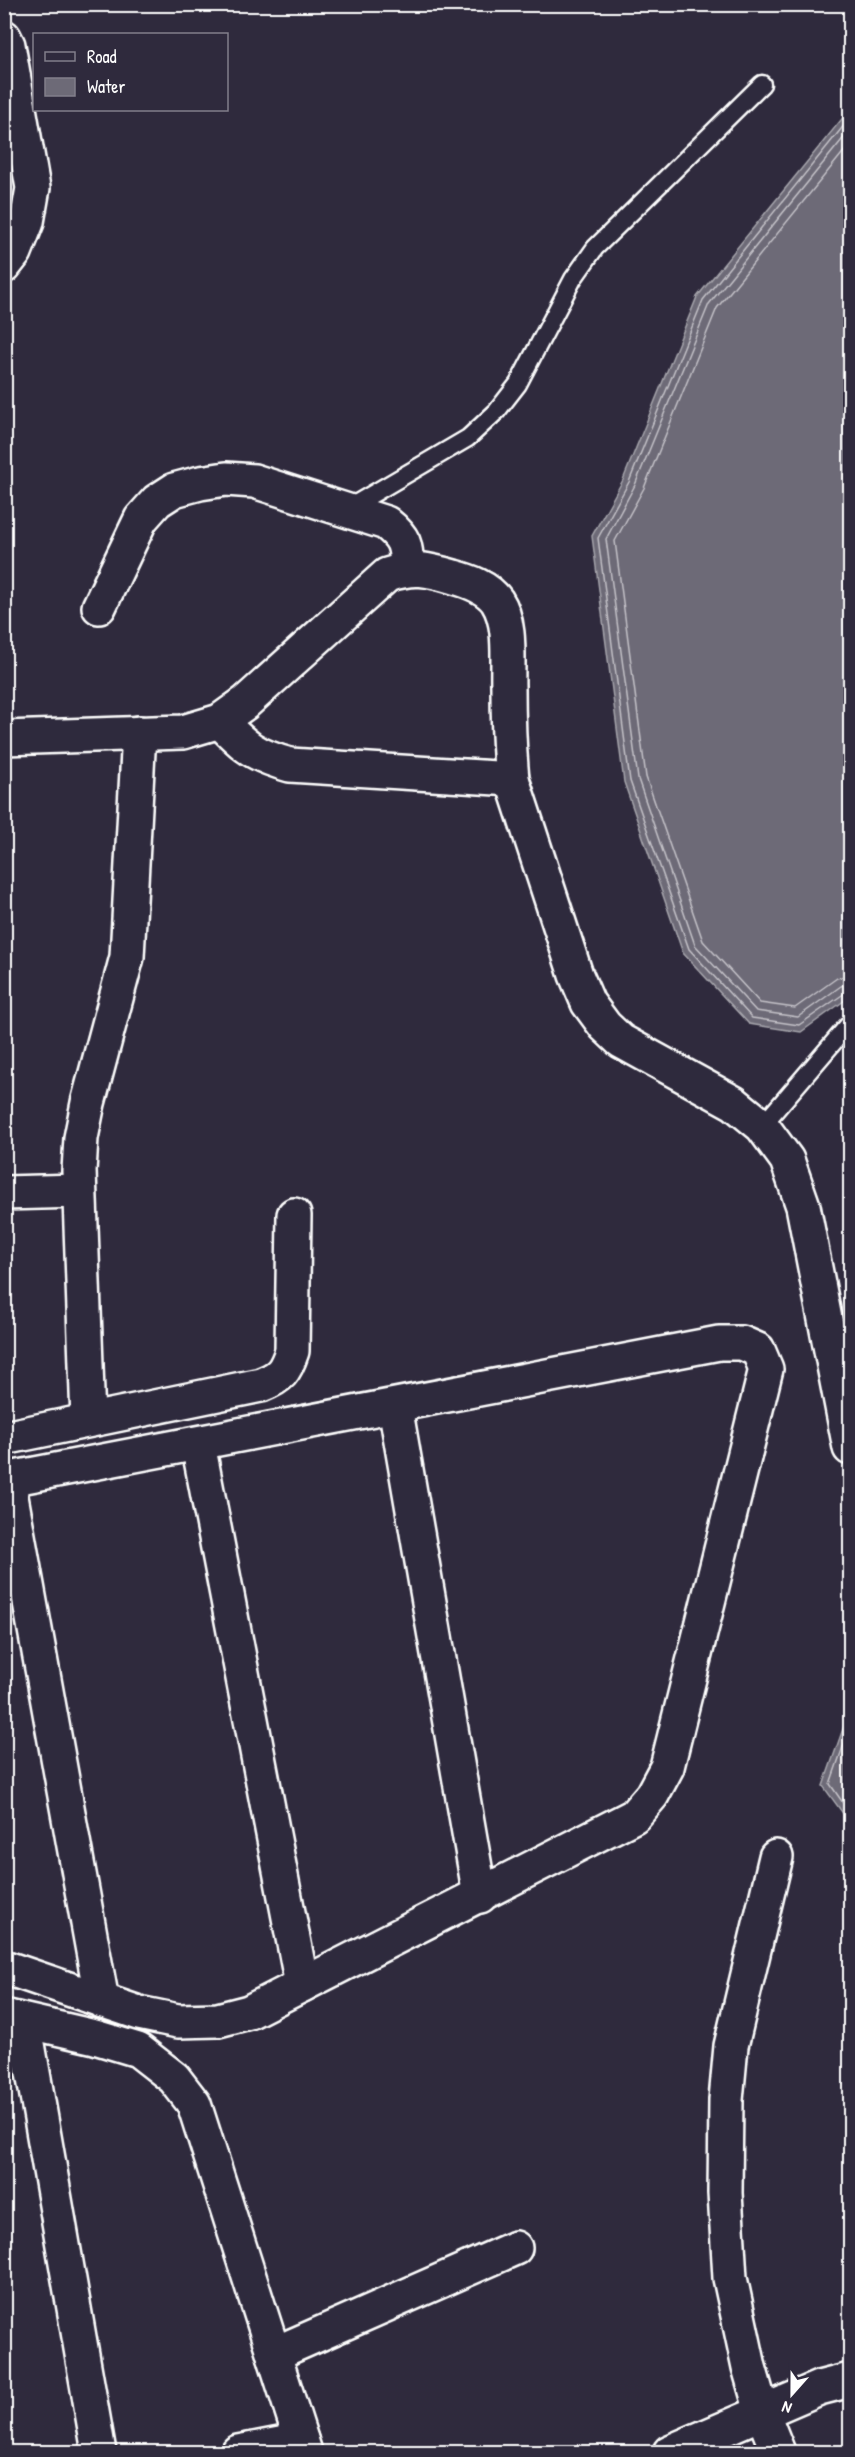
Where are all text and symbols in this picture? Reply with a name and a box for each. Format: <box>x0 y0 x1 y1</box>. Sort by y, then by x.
legend <box>33 33 228 111</box>
text: Road <box>87 44 117 69</box>
text: Water <box>87 74 125 99</box>
north arrow <box>762 2364 822 2424</box>
text: N <box>778 2396 795 2420</box>

